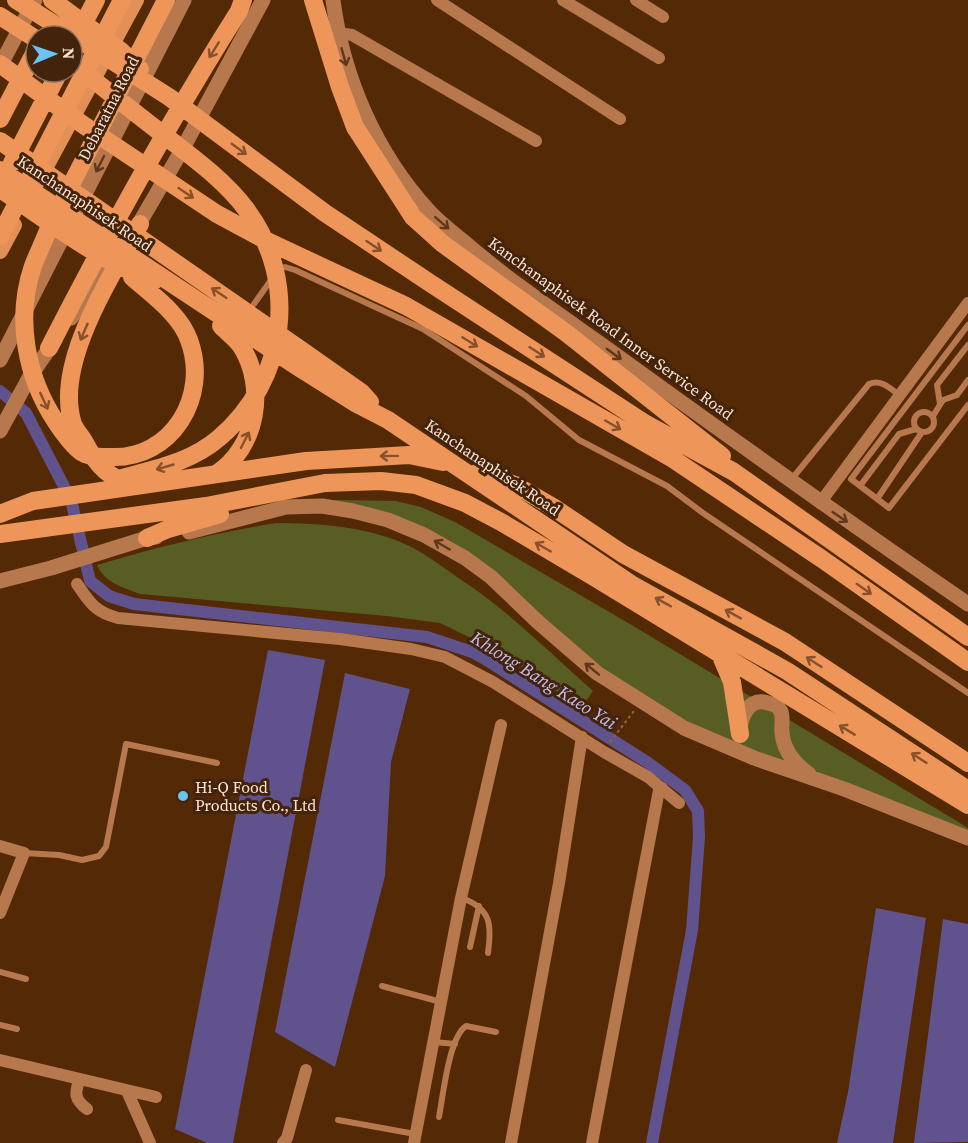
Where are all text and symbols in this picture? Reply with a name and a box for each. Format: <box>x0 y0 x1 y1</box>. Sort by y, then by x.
north arrow <box>24 24 84 84</box>
one-way arrow <box>207 42 220 59</box>
text: N <box>58 47 80 60</box>
one-way arrow <box>339 47 350 66</box>
street label: Debaratna Road <box>72 52 144 164</box>
one-way arrow <box>231 143 247 156</box>
street label: Kanchanaphisek Road <box>13 150 157 256</box>
one-way arrow <box>94 155 105 173</box>
one-way arrow <box>177 188 194 200</box>
one-way arrow <box>434 216 449 230</box>
street label: Kanchanaphisek Road Inner Service Road <box>484 231 738 425</box>
one-way arrow <box>365 240 382 252</box>
one-way arrow <box>210 286 227 299</box>
one-way arrow <box>78 323 89 341</box>
one-way arrow <box>461 336 478 348</box>
one-way arrow <box>528 346 545 358</box>
one-way arrow <box>606 347 622 360</box>
one-way arrow <box>39 391 50 409</box>
street label: Kanchanaphisek Road <box>421 414 565 520</box>
one-way arrow <box>604 420 621 432</box>
one-way arrow <box>239 432 251 450</box>
one-way arrow <box>380 450 400 462</box>
one-way arrow <box>156 462 175 473</box>
one-way arrow <box>832 510 849 523</box>
one-way arrow <box>434 539 451 551</box>
one-way arrow <box>535 541 553 552</box>
one-way arrow <box>856 583 872 595</box>
one-way arrow <box>655 596 672 608</box>
one-way arrow <box>725 608 743 619</box>
water label: Khlong Bang Kaeo Yai <box>465 624 622 735</box>
one-way arrow <box>806 655 823 667</box>
one-way arrow <box>584 662 600 675</box>
one-way arrow <box>839 724 856 736</box>
one-way arrow <box>911 751 928 763</box>
place label: Hi-Q Food Products Co., Ltd <box>195 776 316 816</box>
marker: Hi-Q Food Products Co., Ltd <box>176 789 190 803</box>

